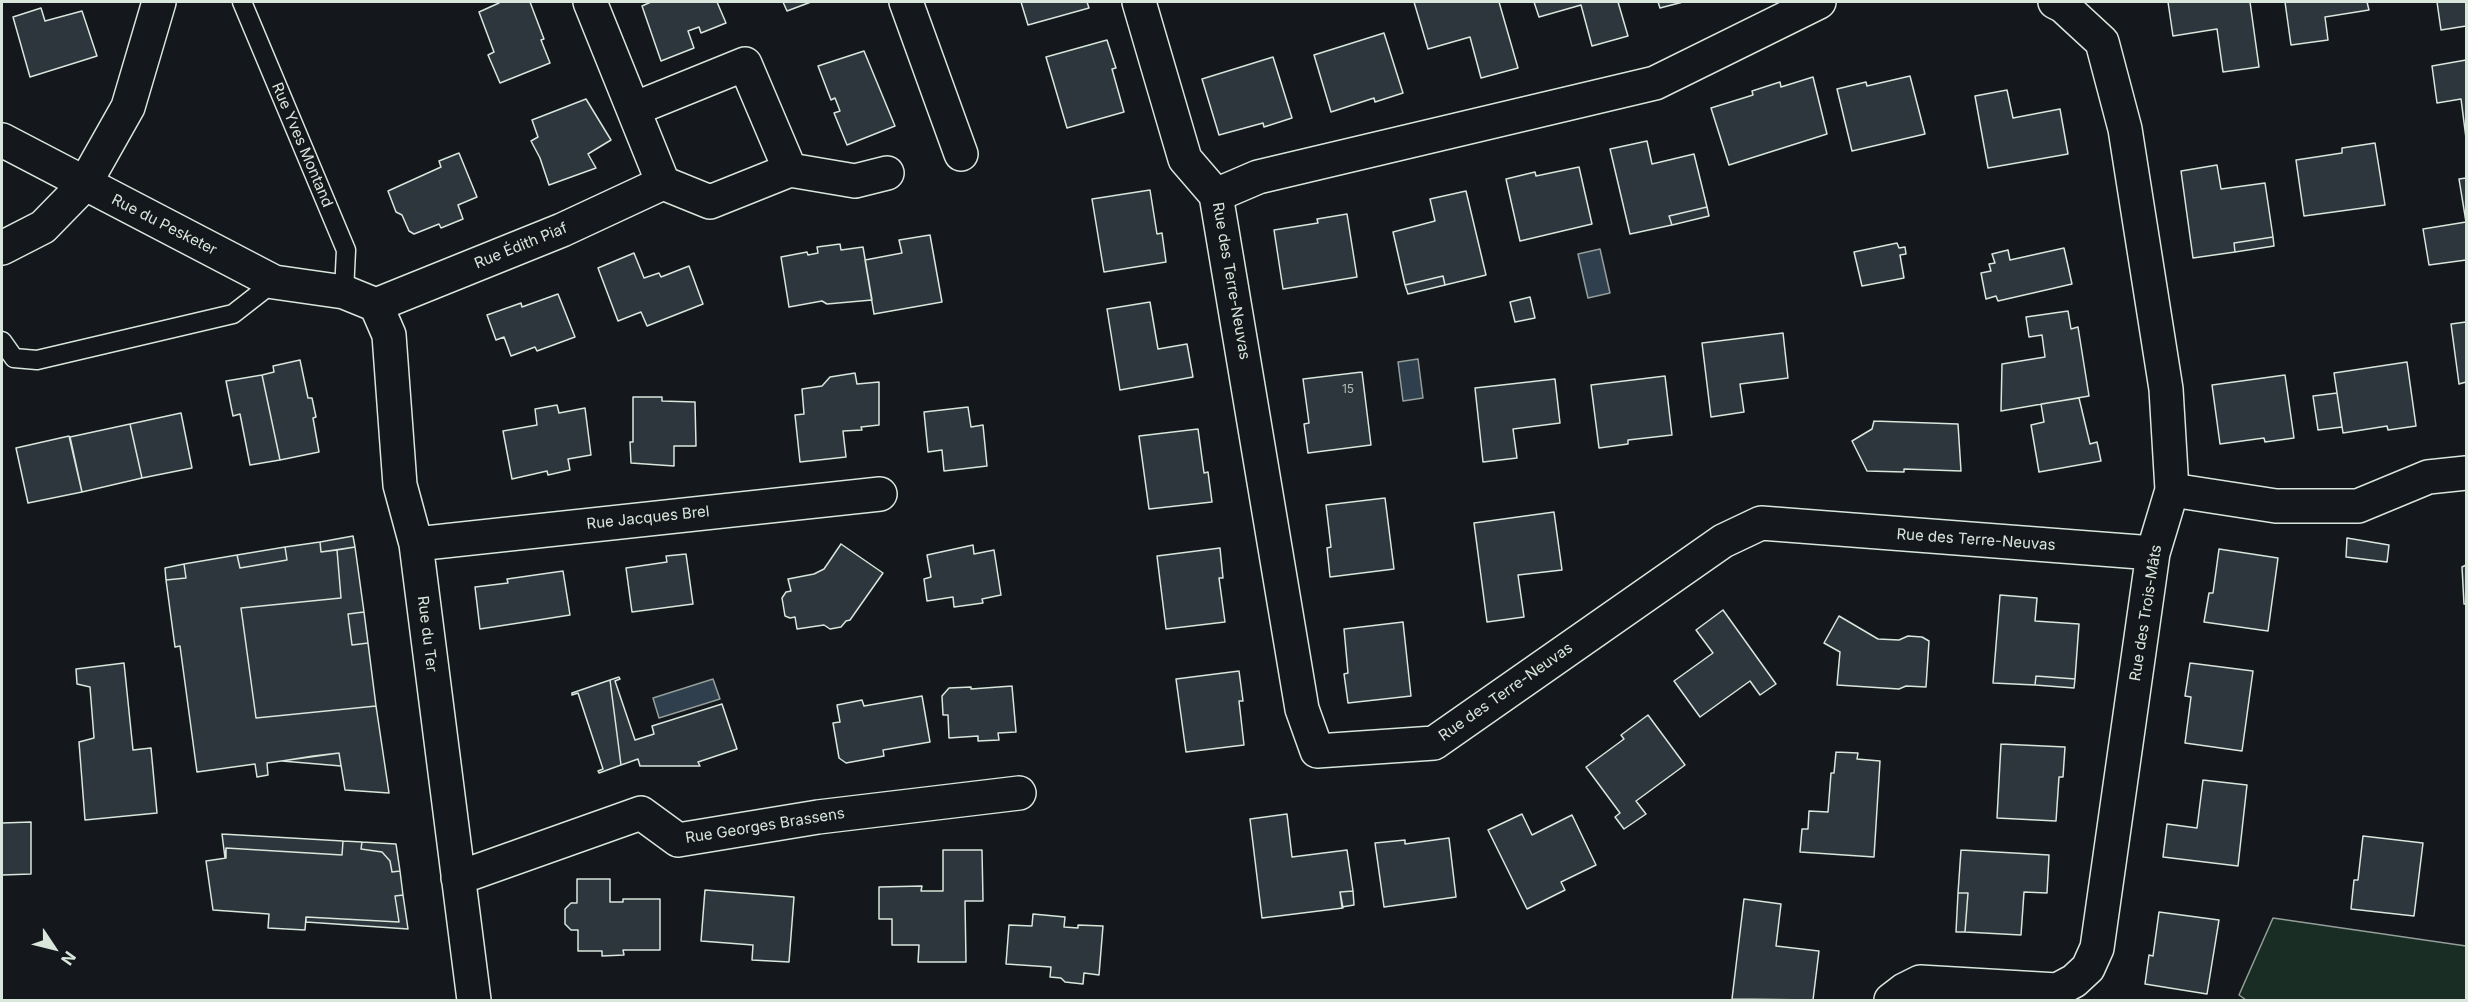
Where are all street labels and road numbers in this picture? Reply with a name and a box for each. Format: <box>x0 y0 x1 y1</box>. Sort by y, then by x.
street label: Rue Yves Montand <box>268 80 336 210</box>
street label: Rue du Pesketer <box>108 191 220 259</box>
street label: Rue des Terre-Neuvas <box>1208 201 1254 361</box>
street label: Rue Édith Piaf <box>472 219 570 273</box>
street label: Rue Jacques Brel <box>586 503 710 533</box>
street label: Rue des Terre-Neuvas <box>1896 525 2056 555</box>
street label: Rue des Trois-Mâts <box>2126 544 2166 682</box>
street label: Rue du Ter <box>413 595 441 673</box>
street label: Rue des Terre-Neuvas <box>1436 639 1576 745</box>
street label: Rue Georges Brassens <box>684 805 846 847</box>

